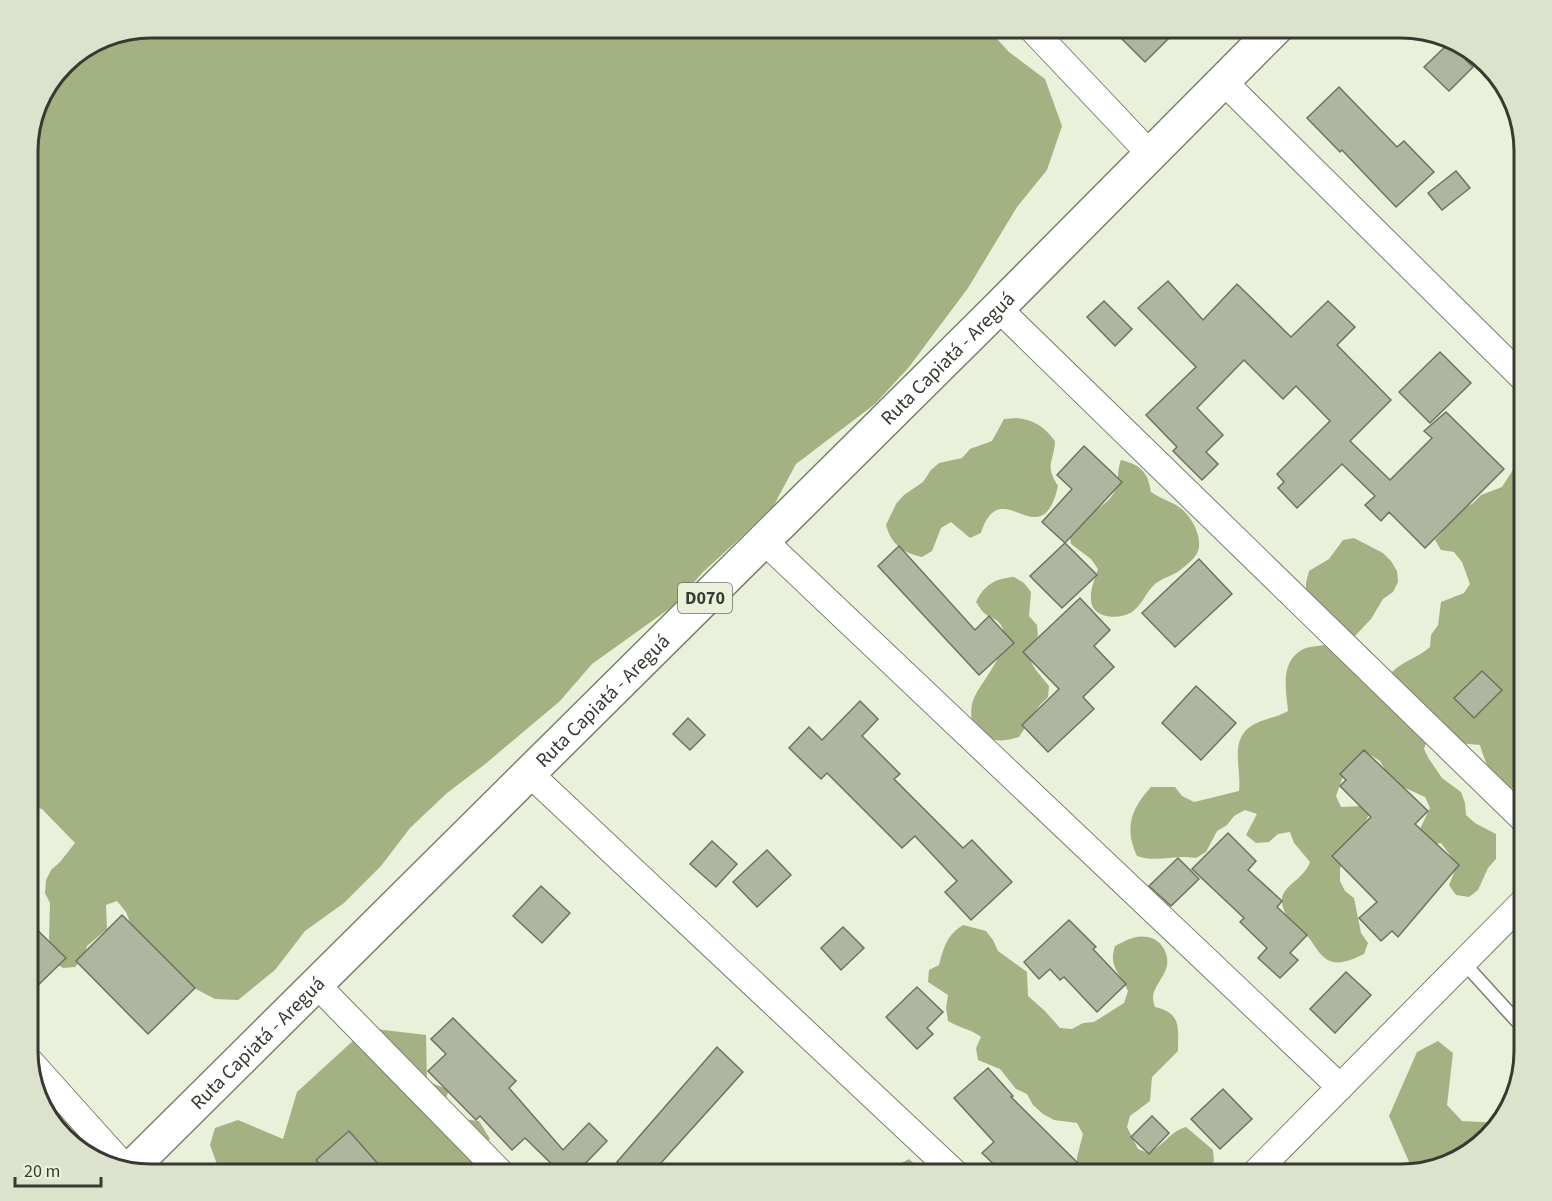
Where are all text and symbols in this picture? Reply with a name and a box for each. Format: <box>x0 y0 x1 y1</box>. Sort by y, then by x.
street label: Ruta Capiatá - Areguá <box>875 286 1022 432</box>
road number: D070 <box>678 583 732 613</box>
street label: Ruta Capiatá - Areguá <box>530 628 677 774</box>
street label: Ruta Capiatá - Areguá <box>185 970 332 1116</box>
scale bar <box>15 1150 100 1188</box>
text: 20 m <box>24 1159 60 1184</box>

